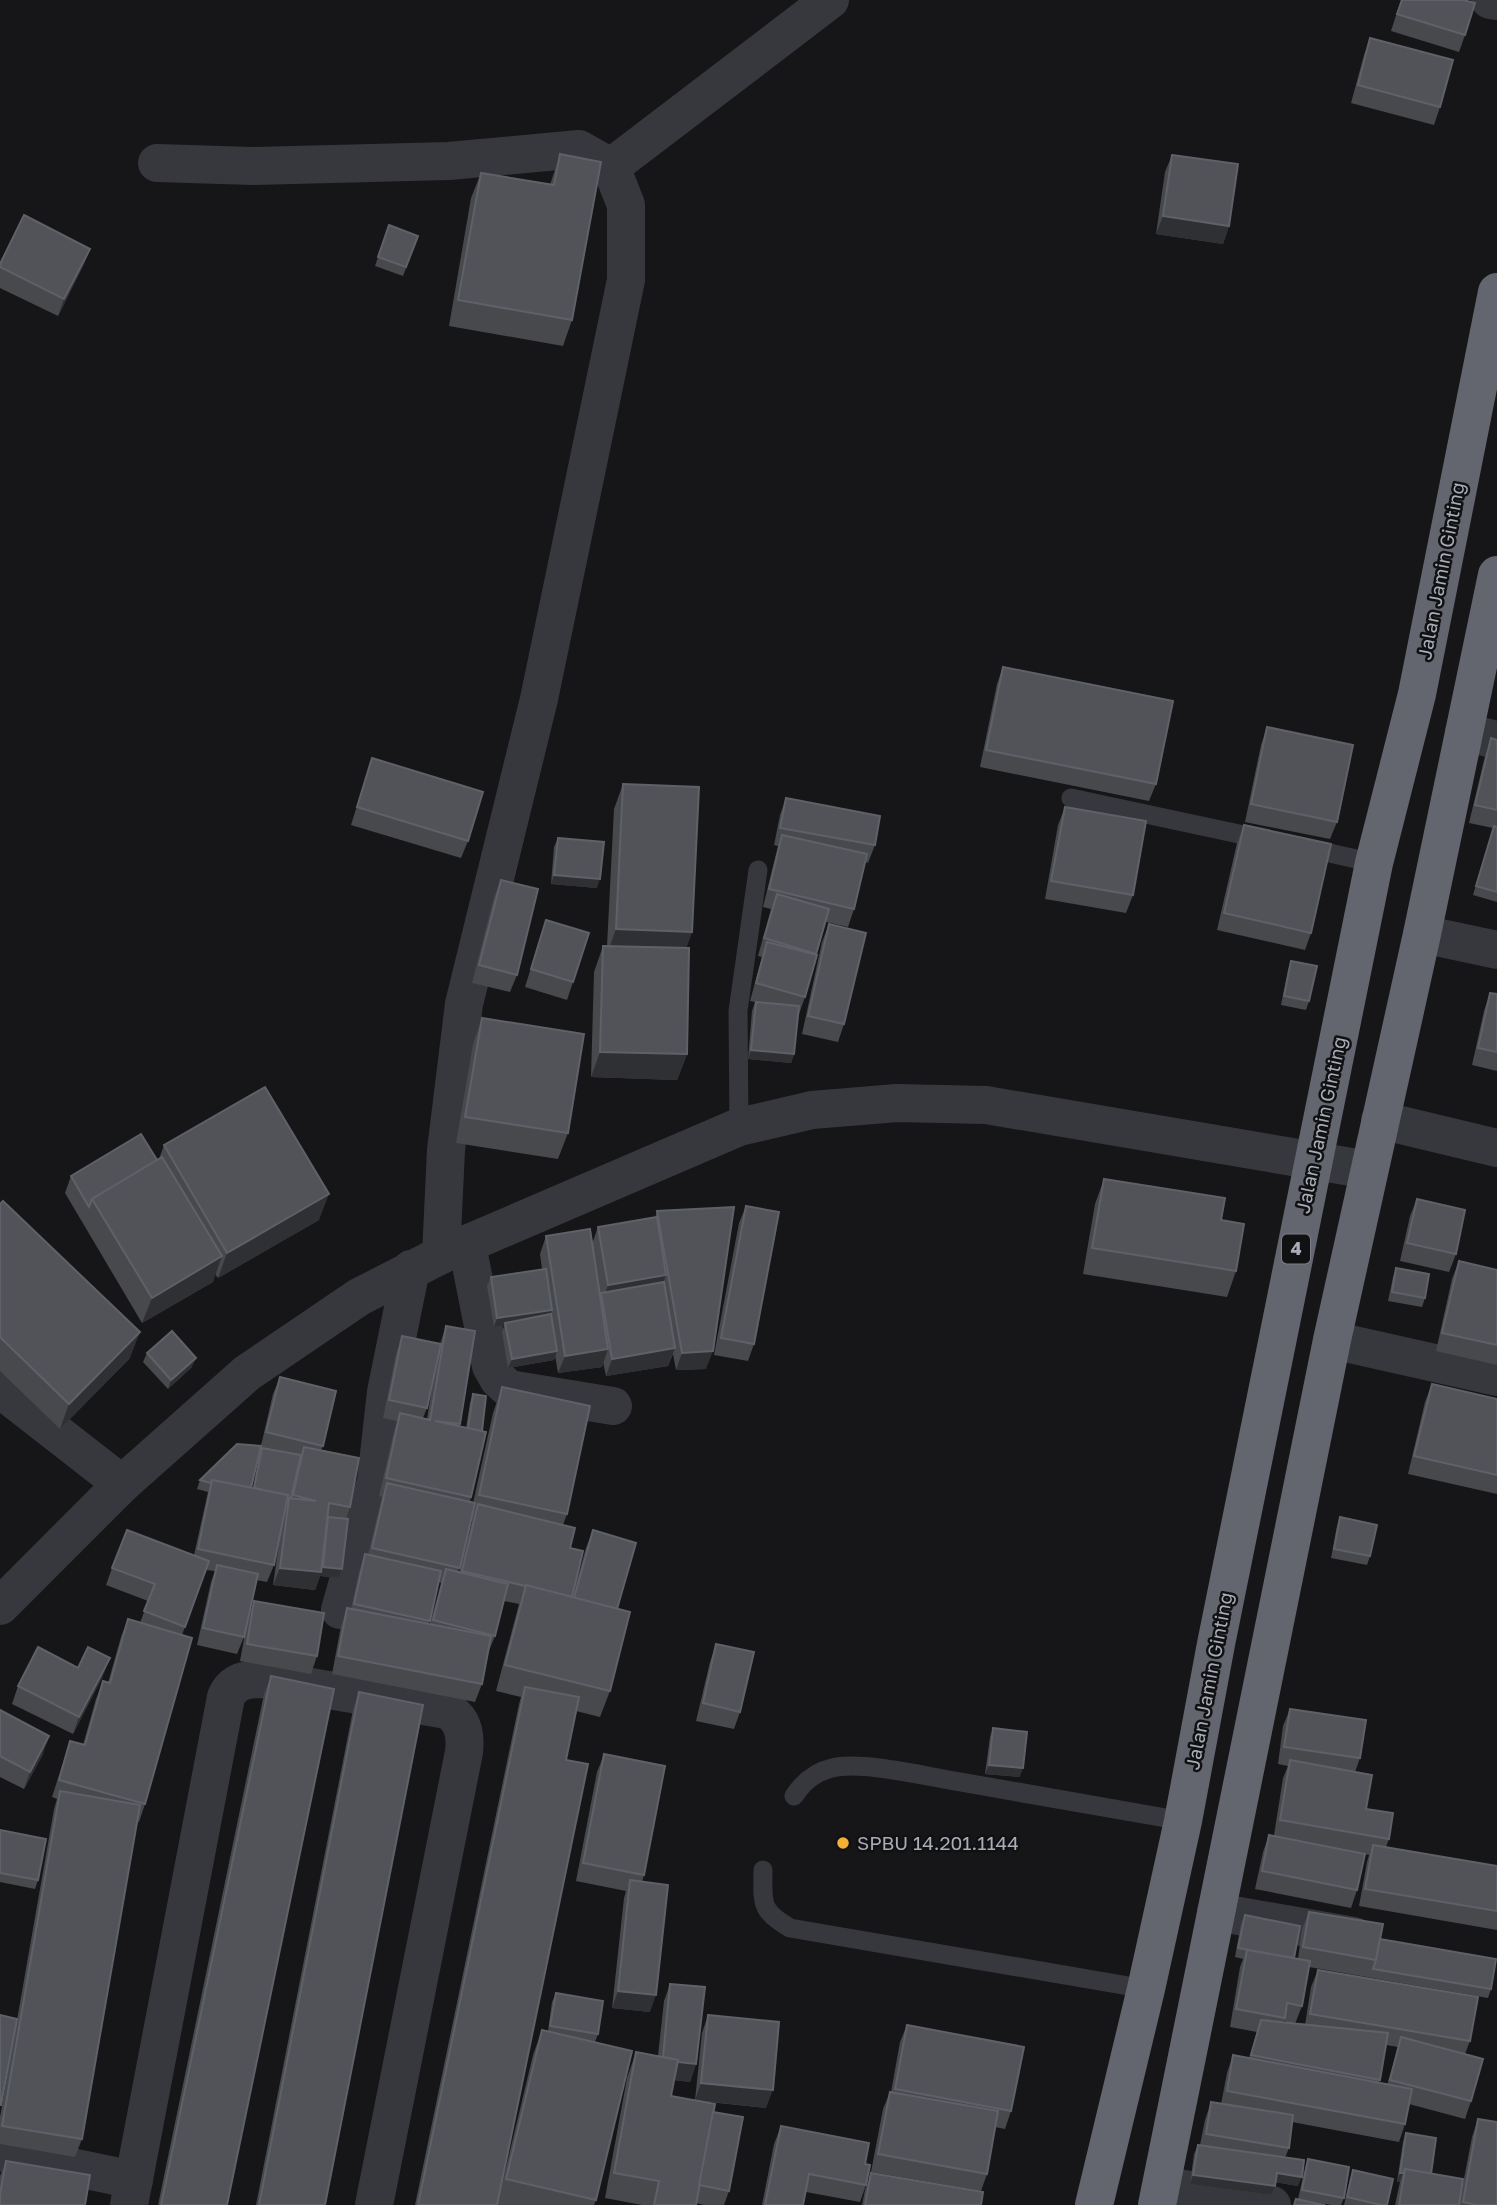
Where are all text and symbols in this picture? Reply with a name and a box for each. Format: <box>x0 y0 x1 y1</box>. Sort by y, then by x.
street label: Jalan Jamin Ginting <box>1412 480 1469 662</box>
street label: Jalan Jamin Ginting <box>1291 1034 1350 1215</box>
road number: 4 <box>1282 1234 1310 1264</box>
street label: Jalan Jamin Ginting <box>1180 1590 1237 1772</box>
place label: SPBU 14.201.1144 <box>857 1831 1019 1854</box>
marker: SPBU 14.201.1144 <box>835 1835 851 1851</box>

